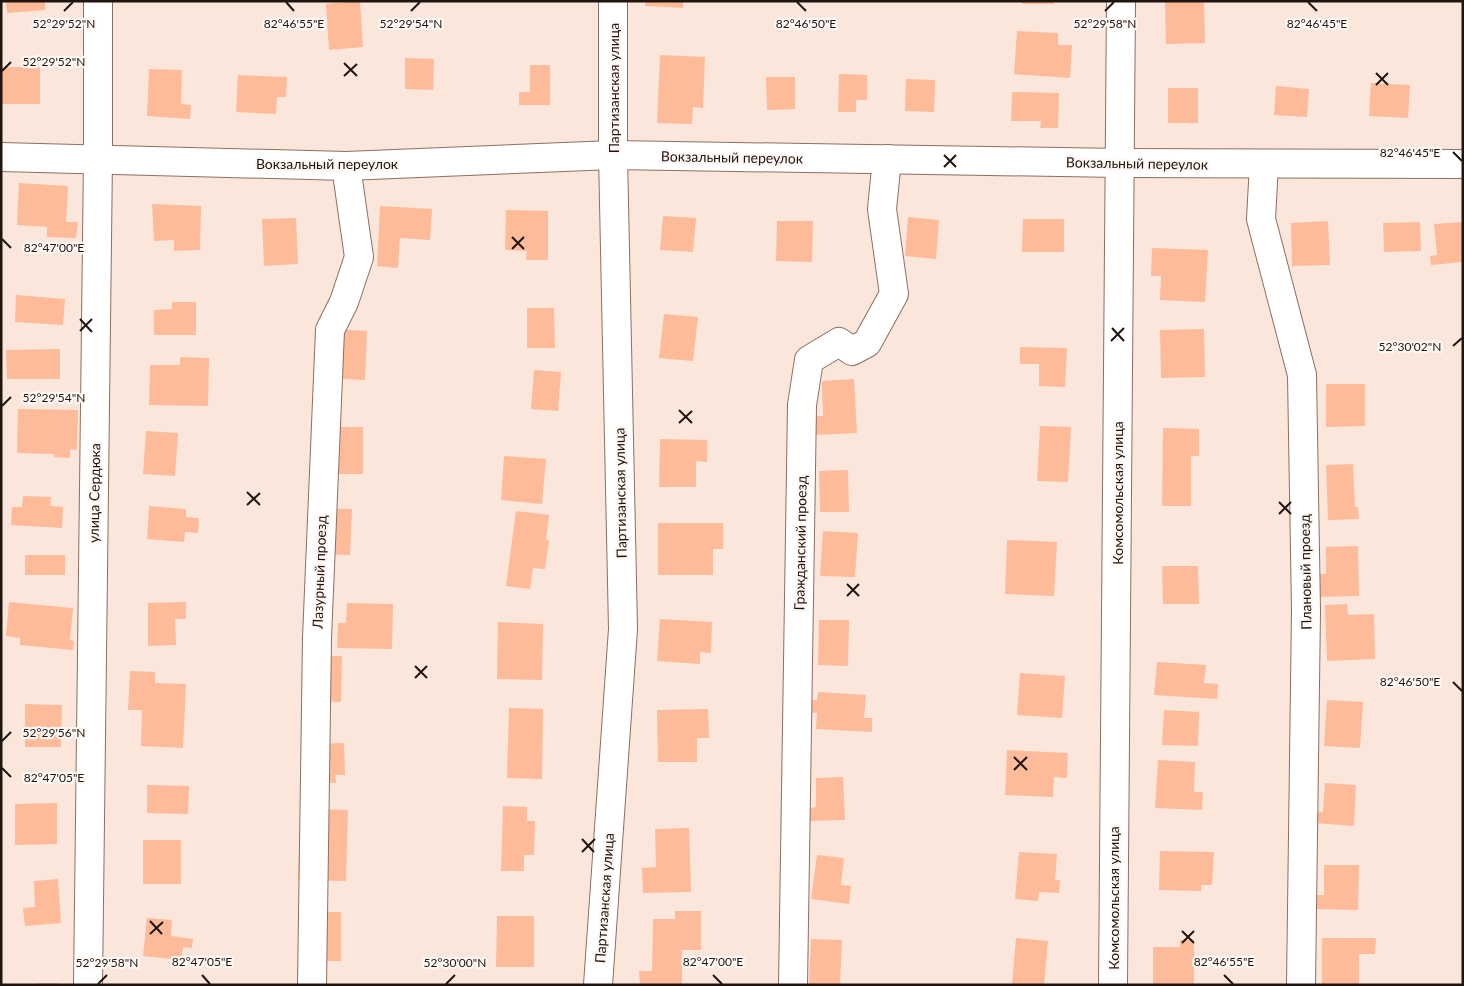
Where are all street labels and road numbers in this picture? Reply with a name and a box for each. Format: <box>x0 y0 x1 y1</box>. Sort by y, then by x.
street label: Партизанская улица <box>605 23 622 153</box>
street label: Вокзальный переулок <box>661 147 804 167</box>
street label: Вокзальный переулок <box>1066 153 1209 173</box>
street label: Вокзальный переулок <box>256 155 399 172</box>
street label: Комсомольская улица <box>1109 421 1126 565</box>
street label: Партизанская улица <box>610 428 630 558</box>
street label: улица Сердюка <box>85 443 103 543</box>
street label: Гражданский проезд <box>790 475 810 611</box>
street label: Плановый проезд <box>1295 514 1315 630</box>
street label: Лазурный проезд <box>308 515 329 630</box>
street label: Комсомольская улица <box>1105 826 1122 970</box>
street label: Партизанская улица <box>591 832 617 964</box>

